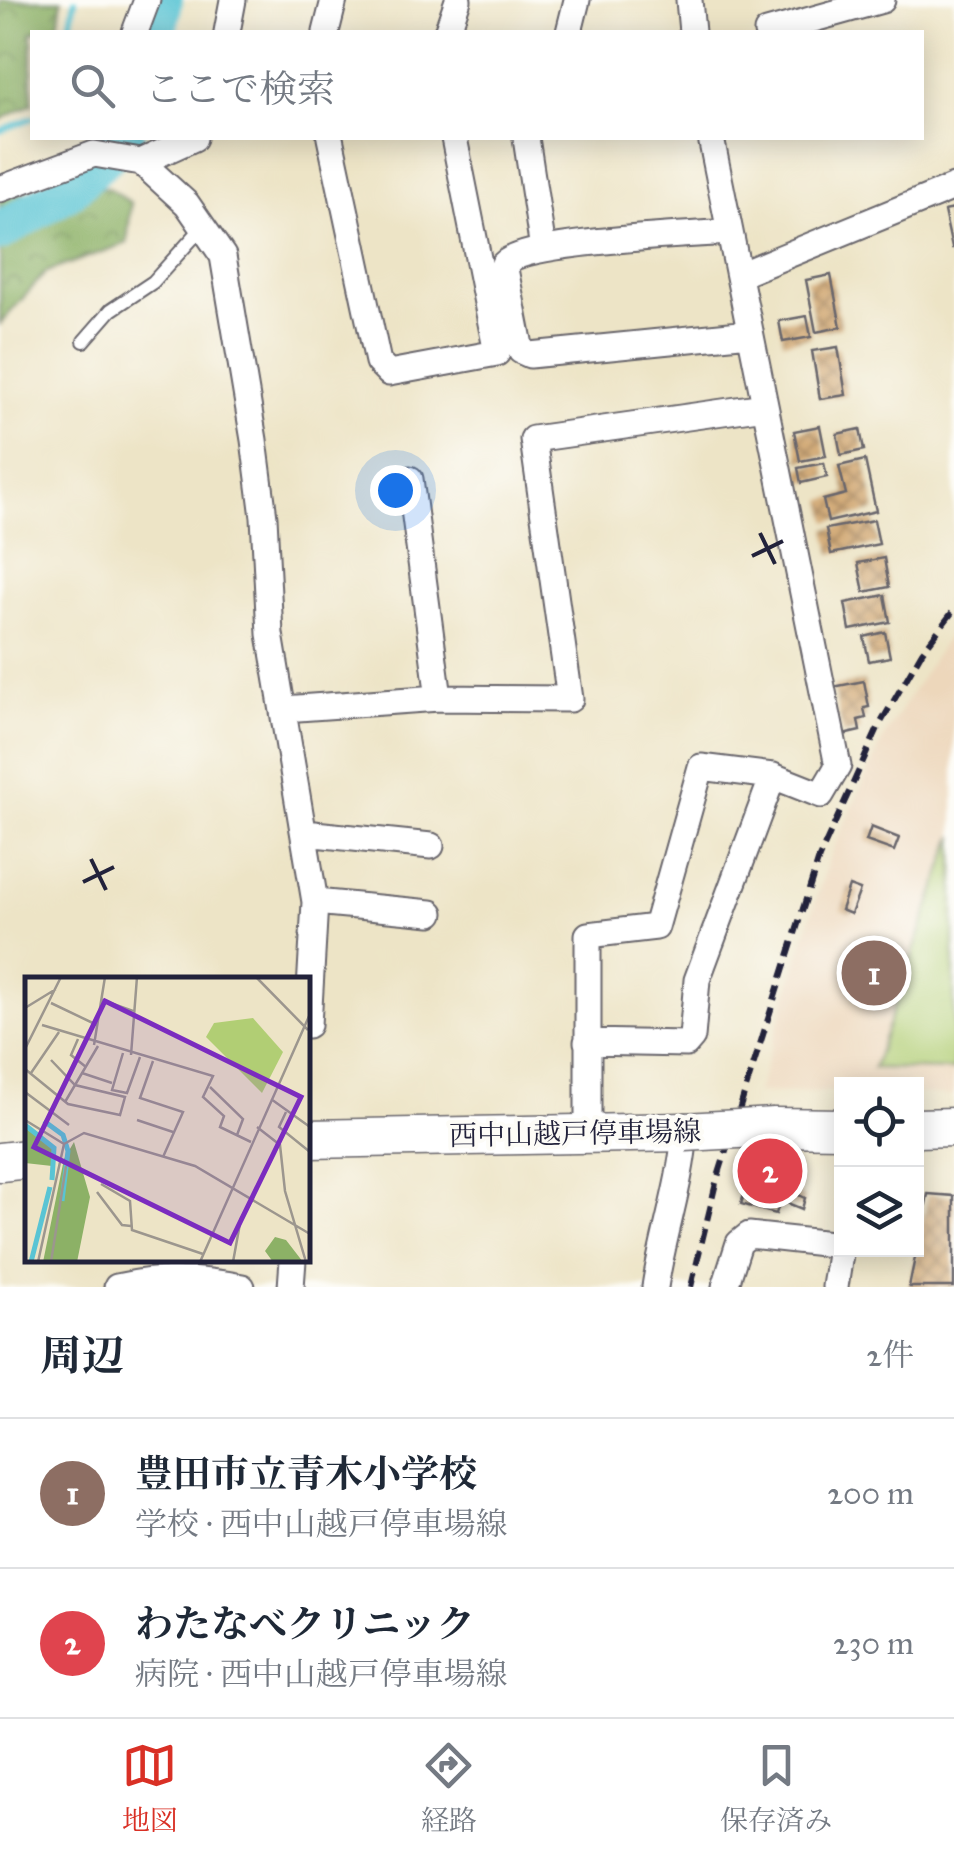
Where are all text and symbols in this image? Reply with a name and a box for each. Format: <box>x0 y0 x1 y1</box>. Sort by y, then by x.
search box <box>30 30 924 140</box>
icon: search <box>65 58 120 113</box>
text: ここで検索 <box>145 66 335 112</box>
your location <box>370 465 421 516</box>
pin: 1 <box>842 936 906 1010</box>
inset map <box>25 977 310 1262</box>
map controls <box>834 1077 924 1257</box>
button: locate <box>834 1077 924 1167</box>
street label: 西中山越戸停車場線 <box>449 1114 701 1153</box>
pin: 2 <box>738 1134 802 1208</box>
button: layers <box>834 1167 924 1257</box>
text: 周辺 <box>40 1330 124 1382</box>
text: 2件 <box>866 1336 914 1375</box>
text: 豊田市立青木小学校 <box>135 1451 477 1497</box>
text: 1 <box>66 1474 79 1513</box>
text: 200 m <box>827 1474 914 1513</box>
text: 学校 · 西中山越戸停車場線 <box>135 1505 508 1544</box>
text: わたなべクリニック <box>135 1601 475 1647</box>
text: 2 <box>65 1624 80 1663</box>
text: 230 m <box>833 1624 914 1663</box>
text: 病院 · 西中山越戸停車場線 <box>135 1655 508 1694</box>
tab: 地図 <box>122 1738 178 1838</box>
tab: 経路 <box>421 1738 477 1838</box>
tab: 保存済み <box>720 1738 832 1838</box>

